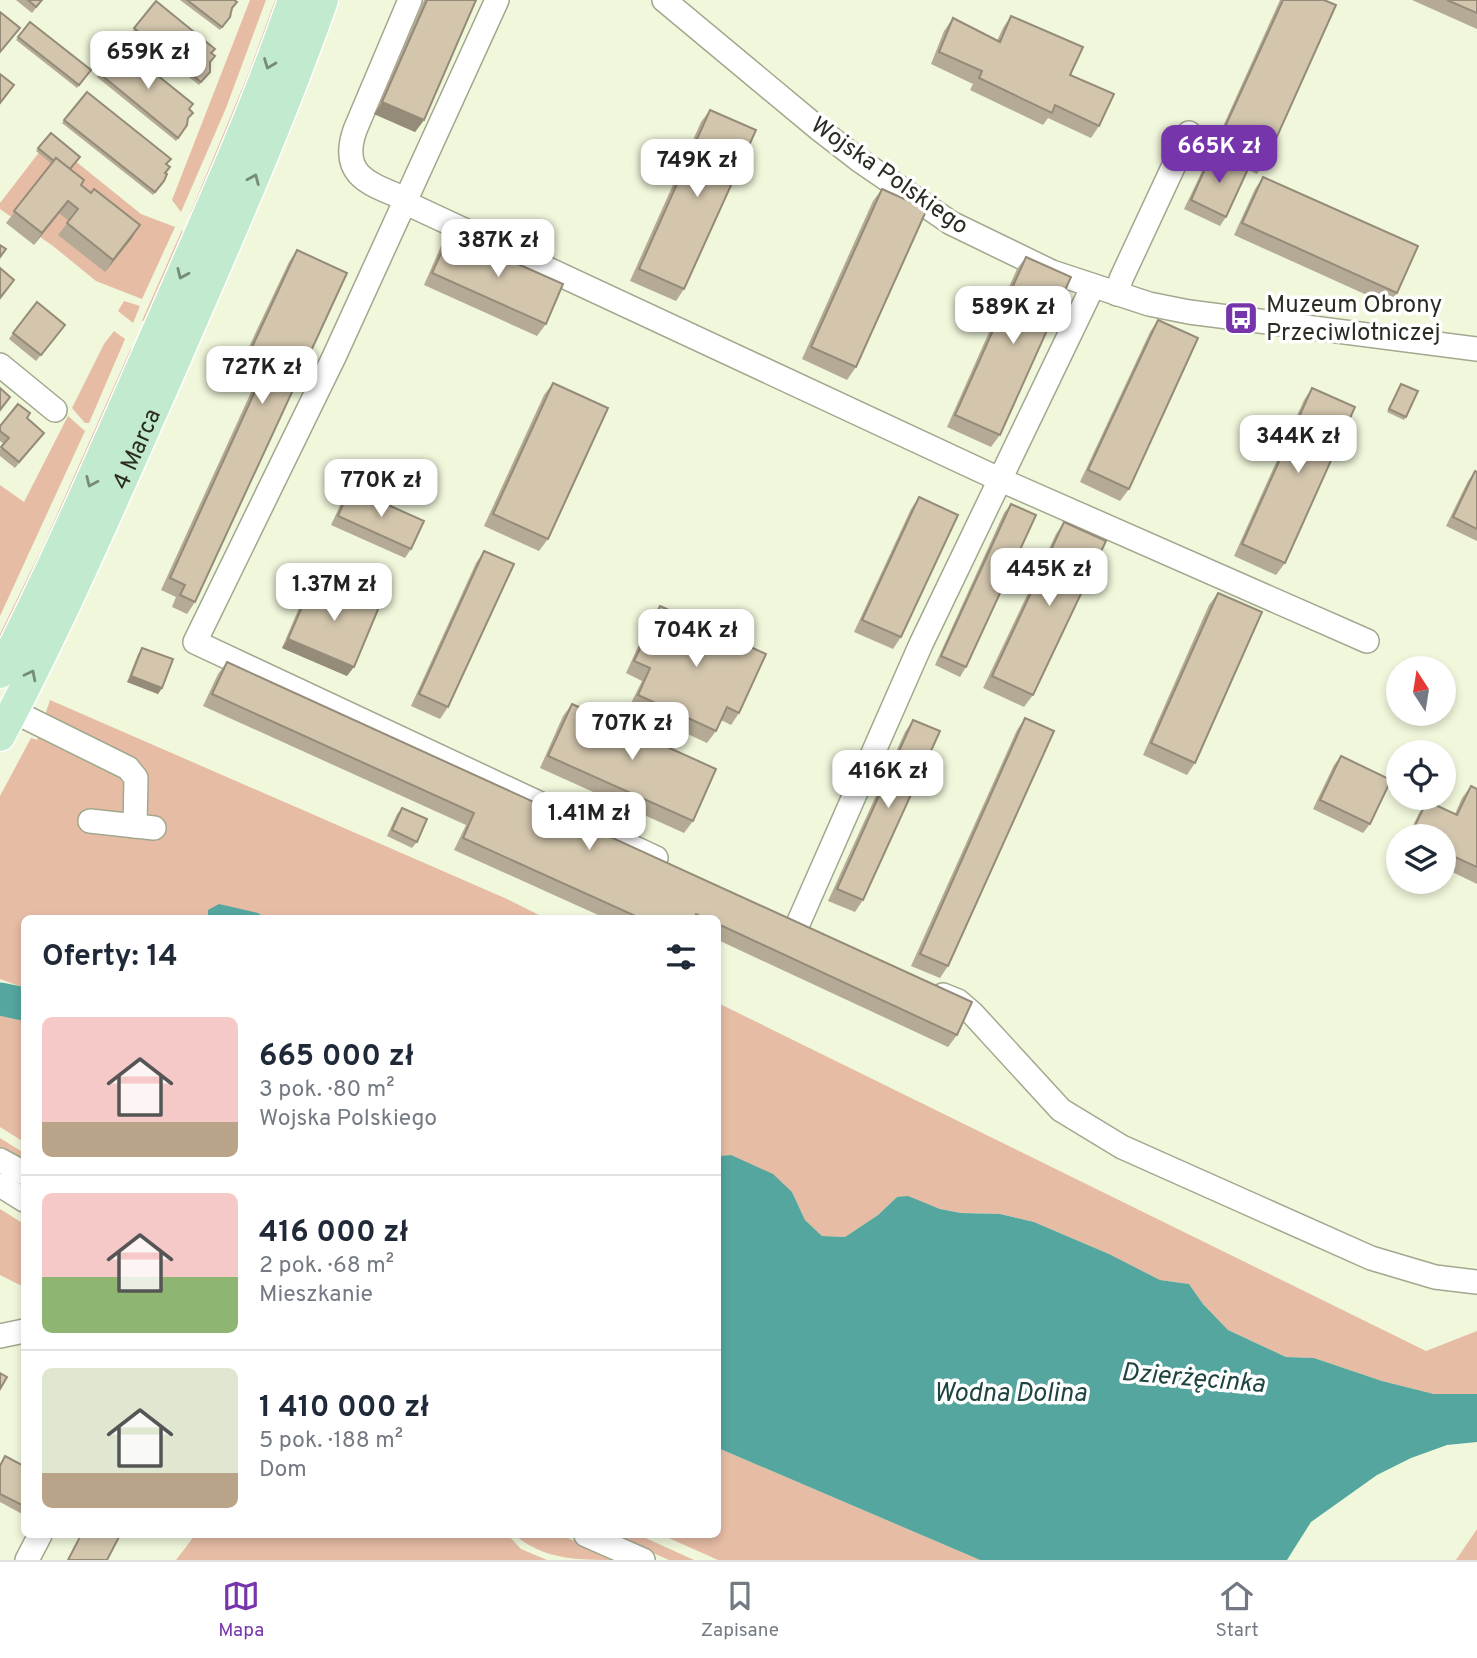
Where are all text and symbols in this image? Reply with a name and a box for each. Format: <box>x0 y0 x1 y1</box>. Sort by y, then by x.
pin: 659K zł <box>83 32 213 91</box>
text: 659K zł <box>106 39 190 68</box>
one-way arrow <box>264 58 278 70</box>
street label: Wojska Polskiego <box>804 111 974 242</box>
pin: 665K zł <box>1154 125 1284 185</box>
text: 665K zł <box>1177 133 1261 162</box>
pin: 749K zł <box>632 140 762 199</box>
text: 749K zł <box>657 147 737 176</box>
one-way arrow <box>246 173 260 186</box>
pin: 387K zł <box>433 219 563 279</box>
text: 387K zł <box>457 227 539 256</box>
one-way arrow <box>176 267 190 279</box>
pin: 589K zł <box>948 286 1078 346</box>
place label: Muzeum Obrony Przeciwlotniczej <box>1266 291 1442 349</box>
text: 589K zł <box>971 294 1055 323</box>
bus stop icon: Muzeum Obrony Przeciwlotniczej <box>1222 299 1260 337</box>
pin: 727K zł <box>197 346 327 406</box>
text: 727K zł <box>222 354 302 383</box>
street label: 4 Marca <box>107 405 169 495</box>
pin: 344K zł <box>1233 416 1363 475</box>
text: 344K zł <box>1256 423 1340 452</box>
pin: 770K zł <box>316 460 446 519</box>
text: 770K zł <box>340 467 422 496</box>
one-way arrow <box>85 475 99 488</box>
pin: 445K zł <box>984 548 1114 608</box>
text: 445K zł <box>1007 556 1091 585</box>
pin: 1.37M zł <box>262 564 406 623</box>
text: 1.37M zł <box>292 571 376 600</box>
pin: 704K zł <box>631 610 761 669</box>
text: 704K zł <box>654 617 738 646</box>
north arrow <box>1386 656 1456 726</box>
map controls <box>1386 656 1456 894</box>
one-way arrow <box>23 670 37 682</box>
pin: 707K zł <box>567 702 697 762</box>
text: 707K zł <box>592 710 672 739</box>
button: locate <box>1386 740 1456 810</box>
pin: 416K zł <box>823 750 953 810</box>
text: 416K zł <box>848 758 928 787</box>
pin: 1.41M zł <box>517 792 661 852</box>
text: 1.41M zł <box>548 800 630 829</box>
button: layers <box>1386 824 1456 894</box>
icon: filters <box>662 938 700 976</box>
text: Oferty: 14 <box>42 939 178 976</box>
text: 665 000 zł <box>259 1039 414 1076</box>
icon: home <box>98 1045 182 1129</box>
text: 3 pok. · 80 m² <box>259 1076 395 1105</box>
text: Wojska Polskiego <box>259 1105 437 1134</box>
text: 416 000 zł <box>259 1215 408 1252</box>
icon: home <box>98 1221 182 1305</box>
text: 2 pok. · 68 m² <box>259 1252 394 1281</box>
text: Mieszkanie <box>259 1281 373 1310</box>
water label: Dzierżęcinka <box>1120 1357 1267 1402</box>
water label: Wodna Dolina <box>933 1378 1087 1411</box>
text: 1 410 000 zł <box>259 1390 429 1427</box>
icon: home <box>98 1396 182 1480</box>
text: 5 pok. · 188 m² <box>259 1427 403 1456</box>
text: Dom <box>259 1456 307 1485</box>
tab: Mapa <box>218 1577 264 1643</box>
tab: Zapisane <box>701 1577 779 1643</box>
tab: Start <box>1215 1577 1259 1643</box>

